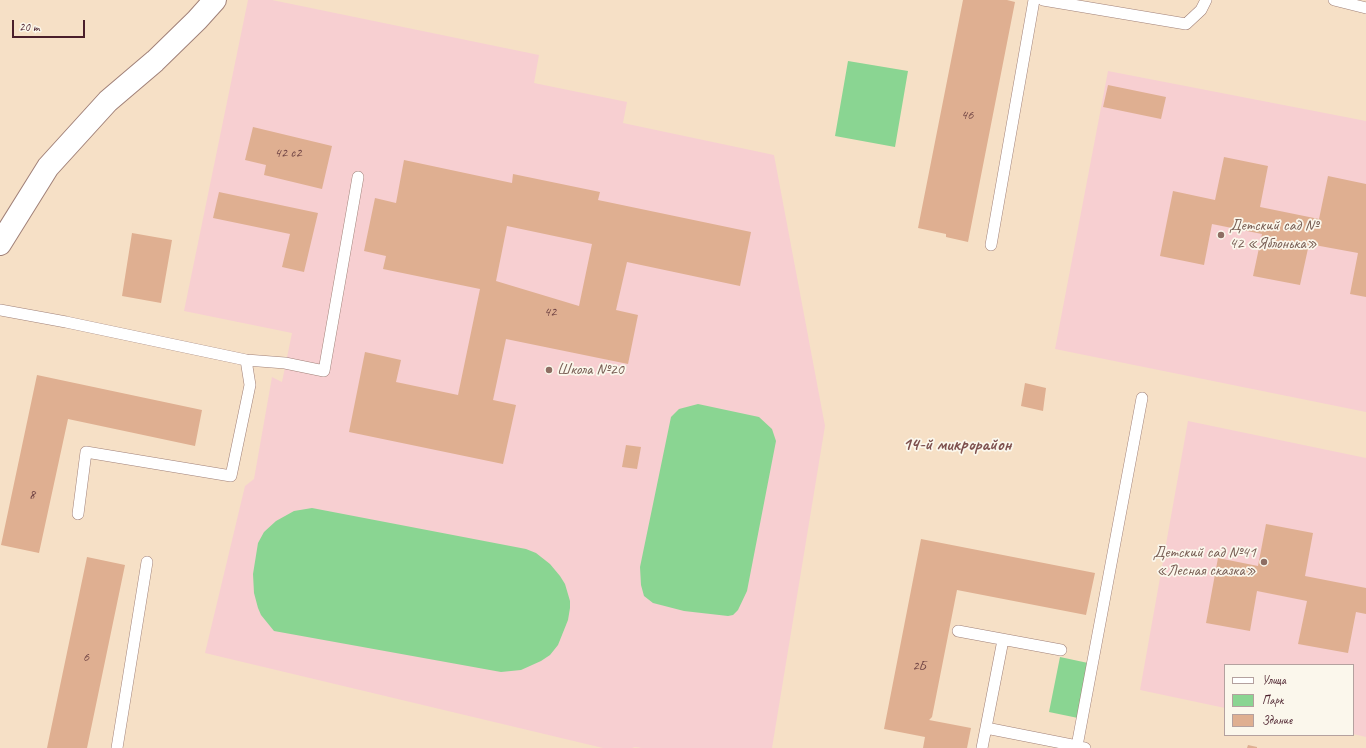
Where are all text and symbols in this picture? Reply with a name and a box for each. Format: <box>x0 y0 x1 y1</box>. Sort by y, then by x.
scale bar <box>14 12 87 38</box>
text: 20 m <box>19 19 39 35</box>
house number: 46 <box>961 107 973 123</box>
house number: 42 с2 <box>274 145 302 161</box>
place label: Детский сад № 42 «Яблонька» <box>1229 216 1318 254</box>
marker: Детский сад № 42 «Яблонька» <box>1216 230 1226 240</box>
house number: 42 <box>544 304 556 320</box>
place label: Школа №20 <box>557 360 624 380</box>
marker: Школа №20 <box>544 365 554 375</box>
district label: 14-й микрорайон <box>902 434 1012 456</box>
house number: 8 <box>29 487 35 503</box>
place label: Детский сад №41 «Лесная сказка» <box>1153 543 1256 581</box>
marker: Детский сад №41 «Лесная сказка» <box>1259 557 1269 567</box>
house number: 6 <box>83 649 89 665</box>
house number: 2Б <box>912 658 926 674</box>
legend <box>1224 664 1354 736</box>
text: Улица <box>1262 672 1286 688</box>
text: Парк <box>1262 692 1283 708</box>
text: Здание <box>1262 712 1292 728</box>

